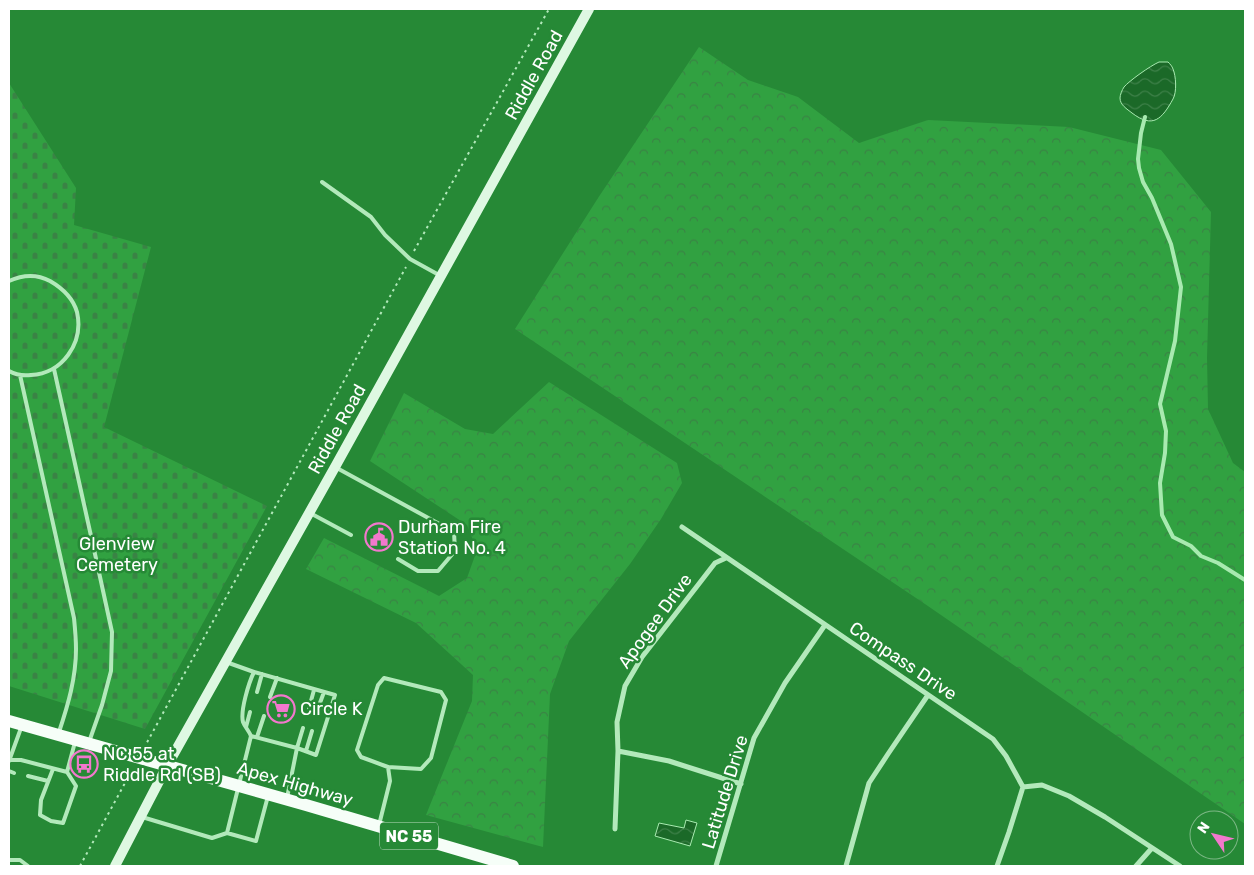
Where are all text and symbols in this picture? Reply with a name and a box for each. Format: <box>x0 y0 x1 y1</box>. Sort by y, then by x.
street label: Riddle Road <box>500 26 568 124</box>
street label: Riddle Road <box>303 380 371 478</box>
place label: Durham Fire Station No. 4 <box>398 516 506 559</box>
public building icon: Durham Fire Station No. 4 <box>364 522 394 552</box>
park label: Glenview Cemetery <box>76 533 158 576</box>
street label: Apogee Drive <box>613 569 697 673</box>
street label: Compass Drive <box>845 617 961 705</box>
supermarket icon: Circle K <box>266 694 296 724</box>
place label: Circle K <box>300 698 363 720</box>
street label: Latitude Drive <box>697 732 753 852</box>
place label: NC 55 at Riddle Rd (SB) <box>103 743 221 786</box>
bus stop icon: NC 55 at Riddle Rd (SB) <box>69 749 99 779</box>
street label: Apex Highway <box>235 757 355 811</box>
north arrow <box>1189 810 1239 860</box>
text: N <box>1194 819 1214 837</box>
road number: NC 55 <box>380 822 438 849</box>

